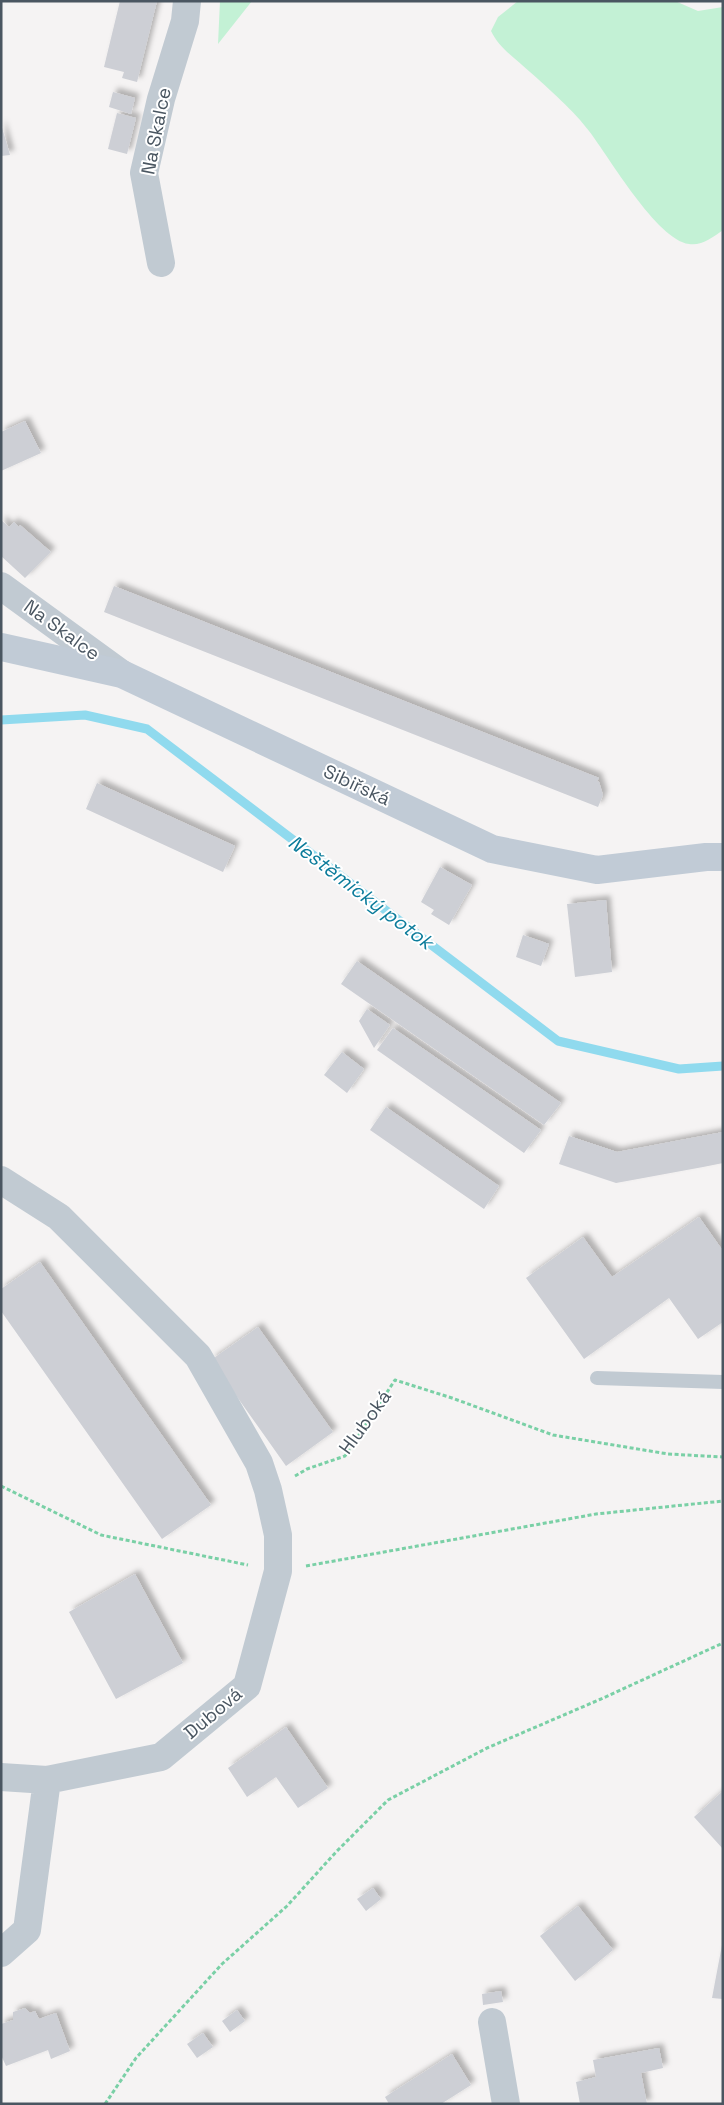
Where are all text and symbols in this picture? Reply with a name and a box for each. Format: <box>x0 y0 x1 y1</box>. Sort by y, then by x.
street label: Na Skalce <box>135 85 177 177</box>
street label: Na Skalce <box>19 594 105 666</box>
street label: Sibiřská <box>319 759 395 811</box>
water label: Neštěmický potok <box>283 829 441 956</box>
street label: Hluboká <box>333 1385 397 1459</box>
street label: Dubová <box>179 1681 247 1745</box>

